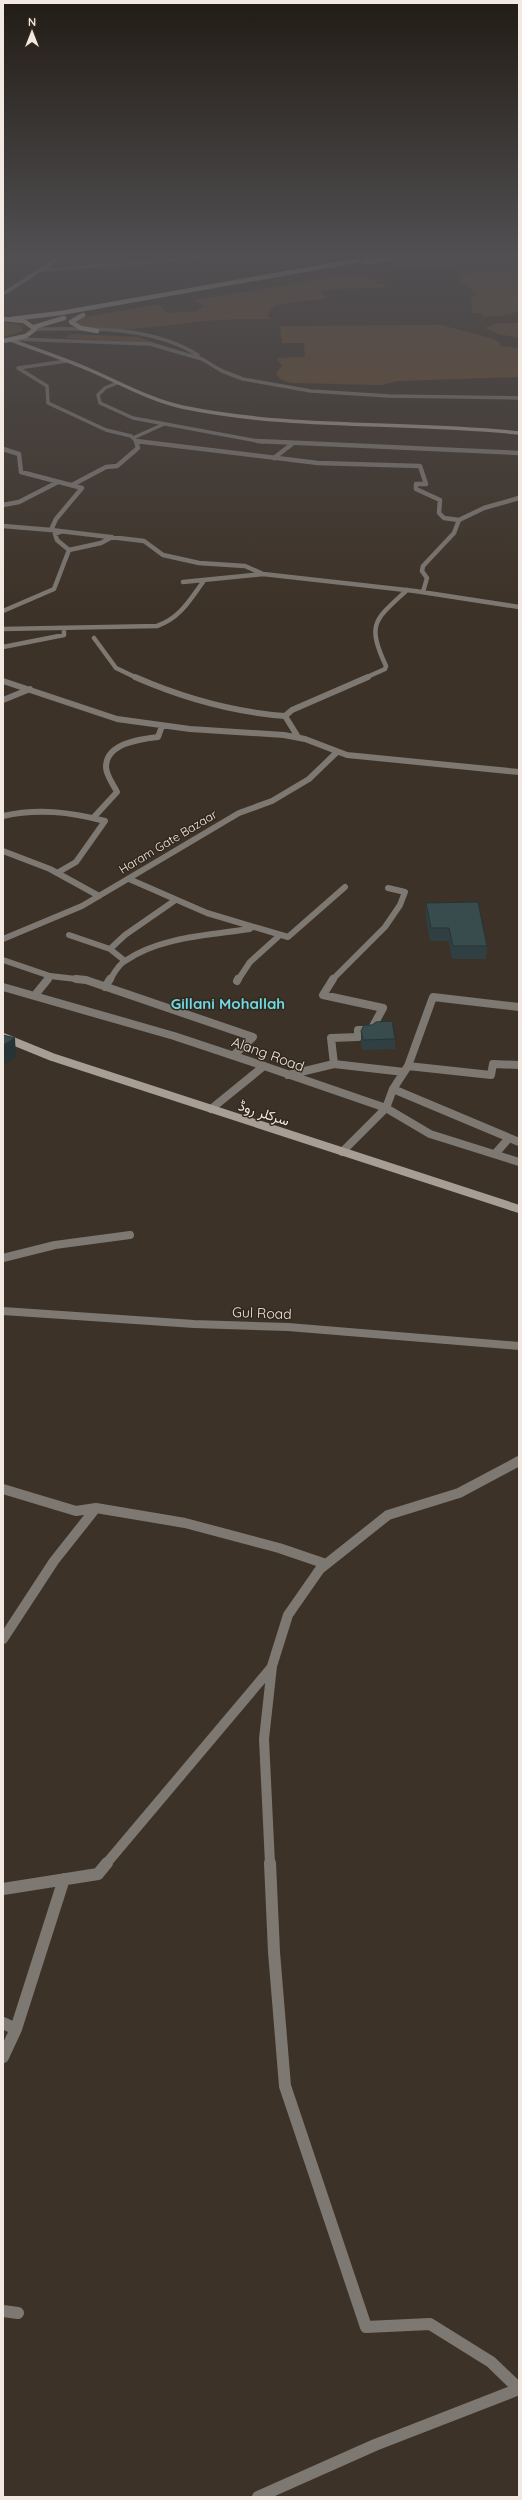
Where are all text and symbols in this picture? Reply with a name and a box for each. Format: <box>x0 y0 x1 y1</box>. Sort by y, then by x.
north arrow <box>12 12 52 52</box>
text: N <box>28 15 36 29</box>
street label: Haram Gate Bazaar <box>116 806 220 877</box>
district label: Gillani Mohallah <box>171 994 285 1013</box>
street label: Alang Road <box>229 1033 307 1075</box>
street label: سرکلر روڈ <box>236 1096 292 1130</box>
street label: Gul Road <box>232 1303 292 1323</box>

